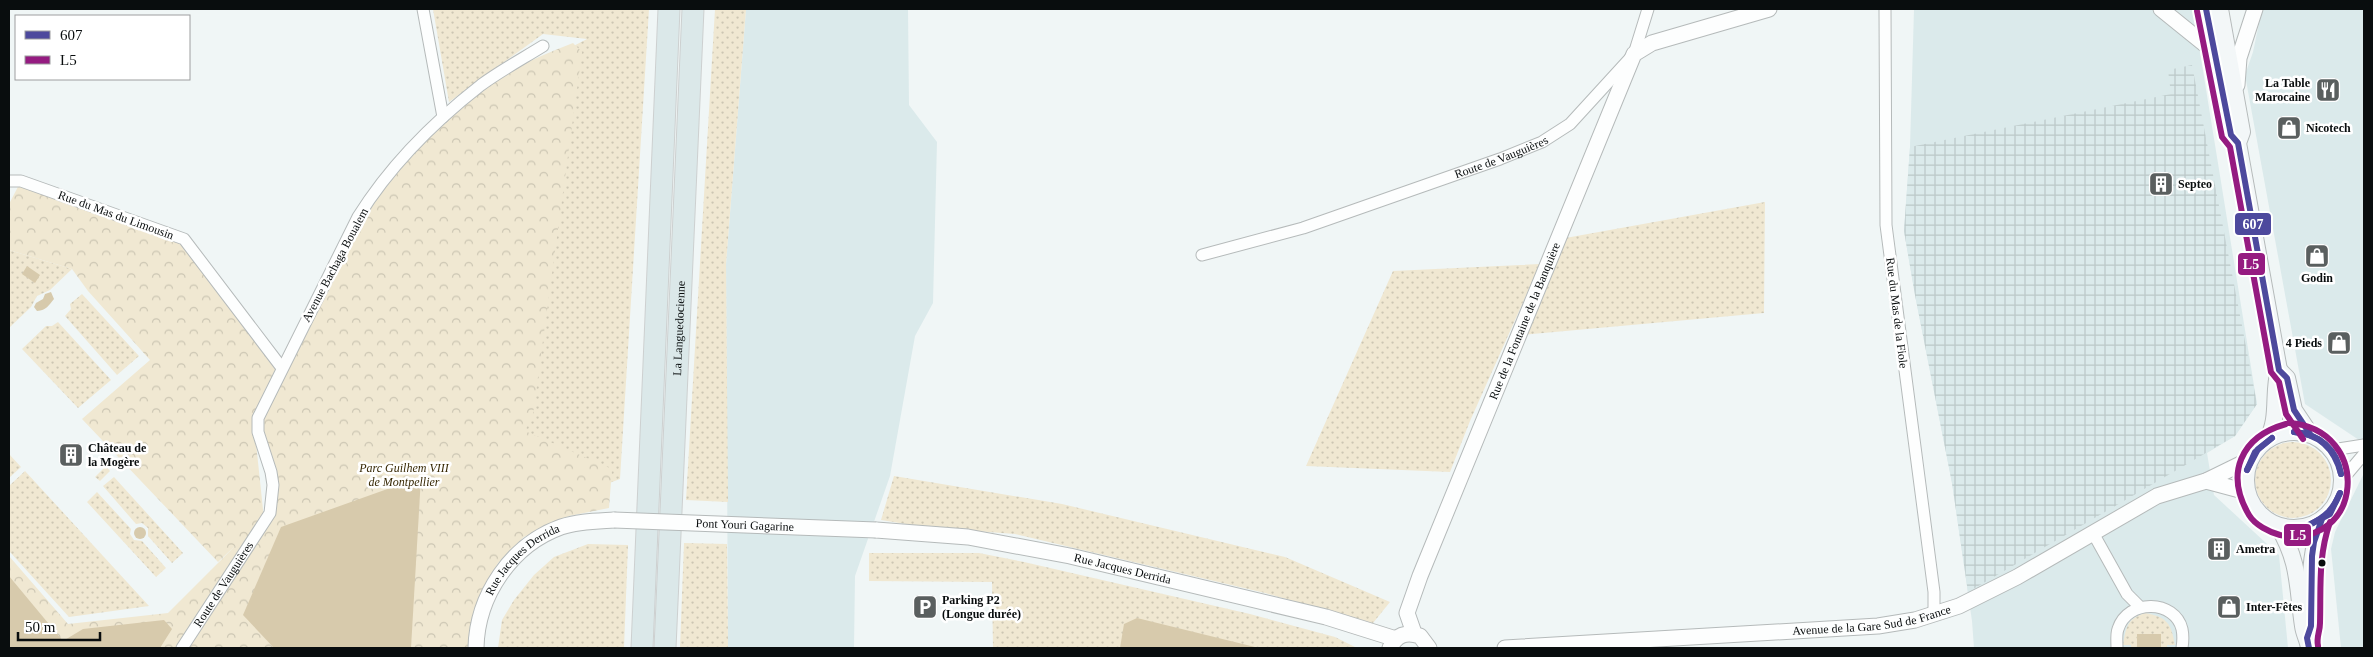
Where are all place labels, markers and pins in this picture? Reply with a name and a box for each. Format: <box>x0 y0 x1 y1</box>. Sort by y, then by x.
place label: La Table Marocaine <box>2255 76 2311 104</box>
restaurant icon: La Table Marocaine <box>2315 77 2341 103</box>
shop icon: Nicotech <box>2276 115 2302 141</box>
place label: Nicotech <box>2306 121 2351 135</box>
building icon: Septeo <box>2148 171 2174 197</box>
place label: Septeo <box>2178 177 2212 191</box>
shop icon: Godin <box>2304 243 2330 269</box>
place label: Godin <box>2301 271 2333 285</box>
shop icon: 4 Pieds <box>2326 330 2352 356</box>
place label: 4 Pieds <box>2286 336 2322 350</box>
place label: Château de la Mogère <box>88 441 147 469</box>
building icon: Château de la Mogère <box>58 442 84 468</box>
building icon: Ametra <box>2206 536 2232 562</box>
place label: Ametra <box>2236 542 2275 556</box>
unlabelled marker <box>2317 558 2327 568</box>
place label: Parking P2 (Longue durée) <box>942 593 1021 621</box>
parking icon: Parking P2 (Longue durée) <box>912 594 938 620</box>
shop icon: Inter-Fêtes <box>2216 594 2242 620</box>
place label: Inter-Fêtes <box>2246 600 2303 614</box>

